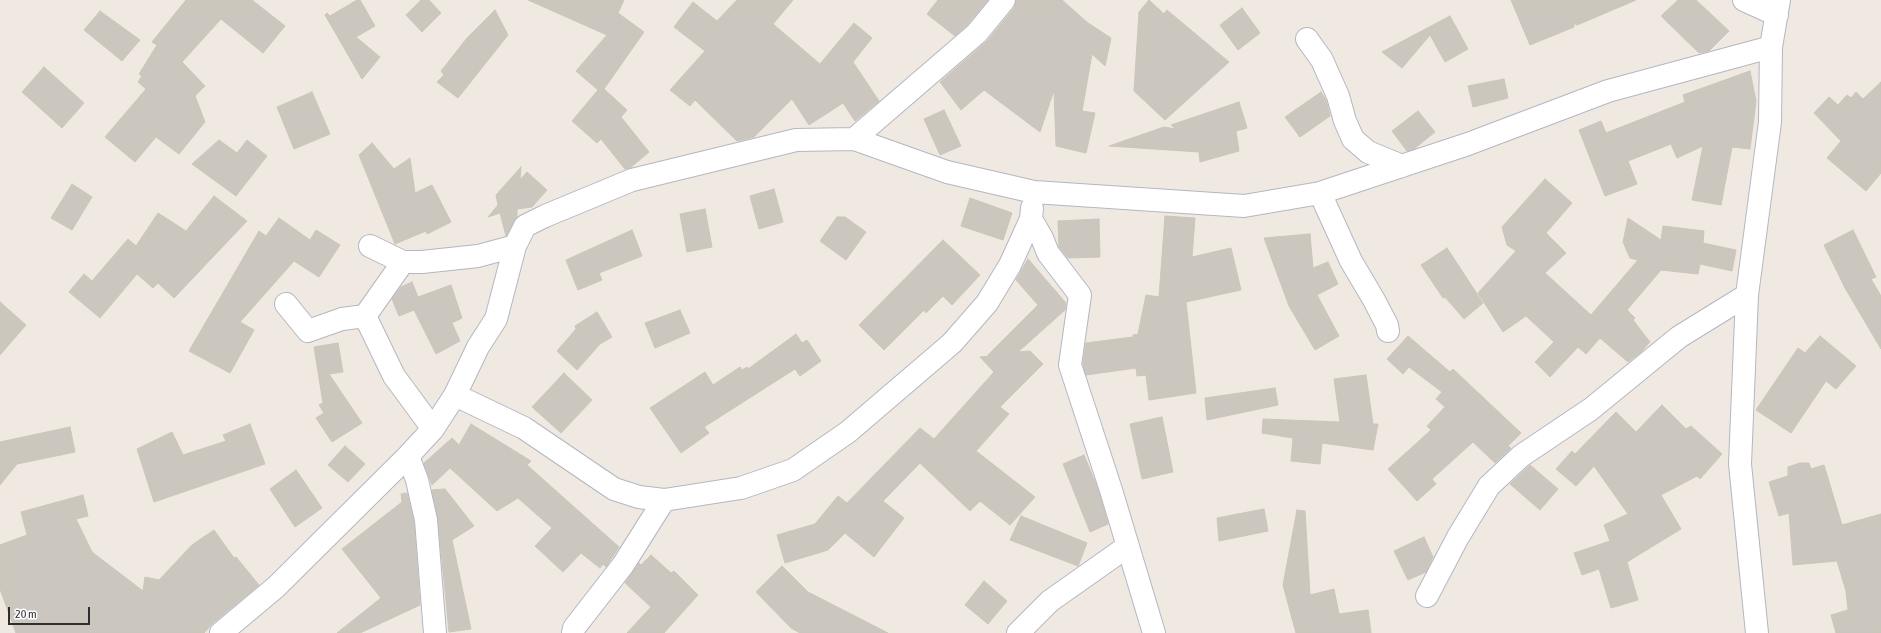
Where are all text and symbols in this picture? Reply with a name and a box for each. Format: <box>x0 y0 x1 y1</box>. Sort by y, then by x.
scale bar <box>10 599 92 625</box>
text: 20 m <box>15 607 37 621</box>

